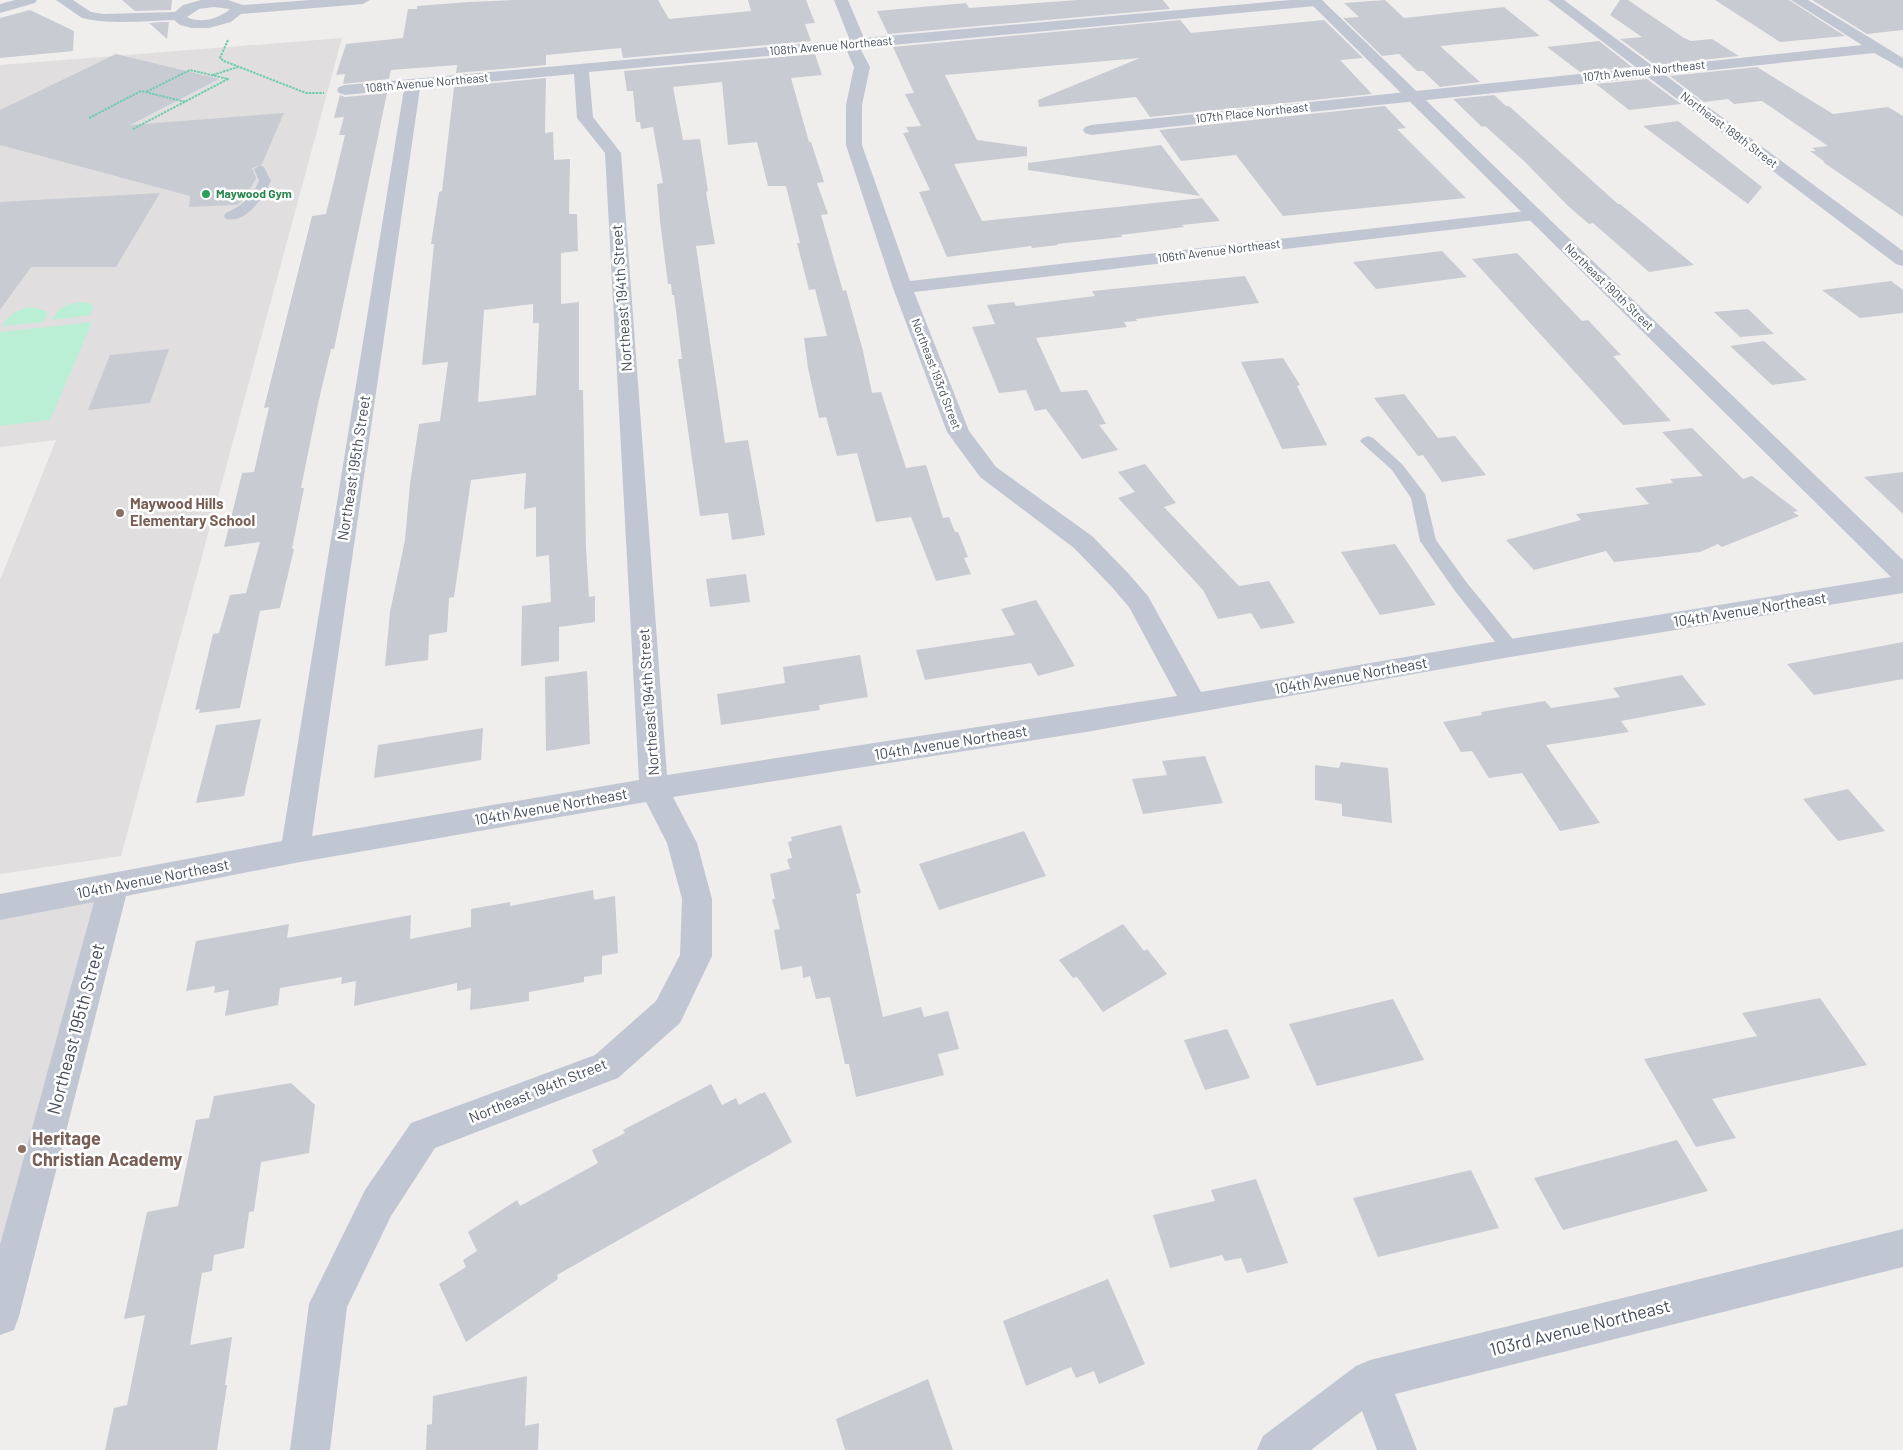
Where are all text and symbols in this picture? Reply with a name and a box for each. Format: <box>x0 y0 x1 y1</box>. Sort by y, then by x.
street label: 108th Avenue Northeast <box>769 33 893 57</box>
street label: 107th Avenue Northeast <box>1582 57 1706 83</box>
street label: 108th Avenue Northeast <box>365 70 489 94</box>
street label: Northeast 189th Street <box>1678 88 1781 170</box>
street label: 107th Place Northeast <box>1195 99 1309 125</box>
place label: Maywood Gym <box>216 186 292 200</box>
marker: Maywood Gym <box>200 188 212 200</box>
street label: Northeast 194th Street <box>607 224 635 372</box>
street label: 106th Avenue Northeast <box>1157 236 1281 264</box>
street label: Northeast 190th Street <box>1562 240 1657 332</box>
street label: Northeast 193rd Street <box>909 316 965 431</box>
street label: Northeast 195th Street <box>333 394 373 542</box>
place label: Maywood Hills Elementary School <box>130 494 255 529</box>
marker: Maywood Hills Elementary School <box>114 507 126 519</box>
street label: 104th Avenue Northeast <box>1672 588 1828 630</box>
street label: Northeast 194th Street <box>634 628 662 776</box>
street label: 104th Avenue Northeast <box>1273 653 1429 697</box>
street label: 104th Avenue Northeast <box>873 721 1029 763</box>
street label: 104th Avenue Northeast <box>473 784 629 828</box>
street label: 104th Avenue Northeast <box>75 854 231 902</box>
street label: Northeast 195th Street <box>42 941 108 1117</box>
street label: Northeast 194th Street <box>466 1054 609 1126</box>
place label: Heritage Christian Academy <box>32 1127 182 1170</box>
marker: Heritage Christian Academy <box>16 1143 28 1155</box>
street label: 103rd Avenue Northeast <box>1487 1294 1672 1360</box>

